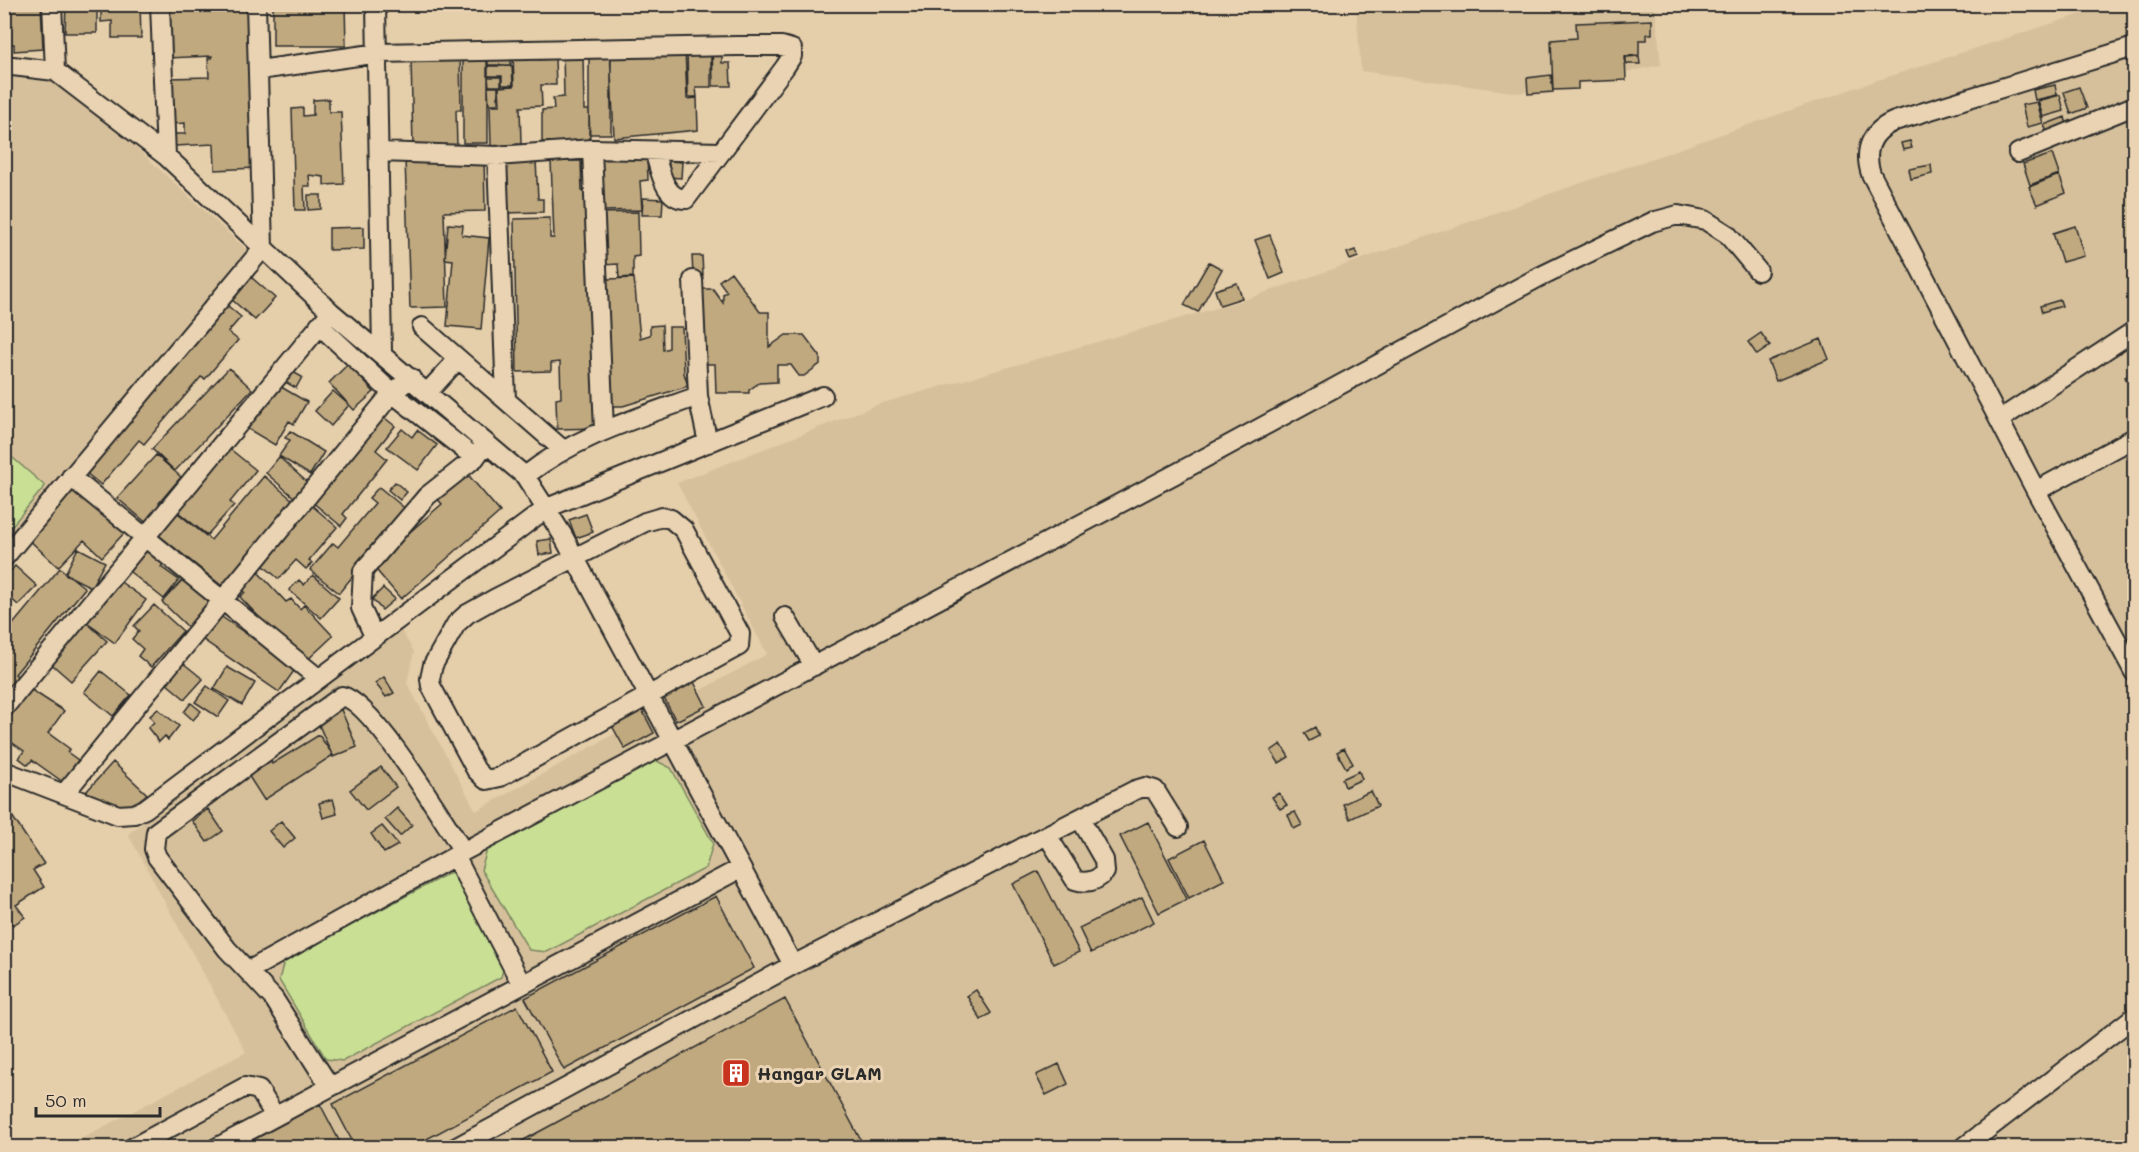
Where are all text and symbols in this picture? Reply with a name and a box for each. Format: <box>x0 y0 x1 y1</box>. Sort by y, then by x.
building icon: Hangar GLAM <box>720 1057 752 1089</box>
place label: Hangar GLAM <box>757 1061 882 1085</box>
scale bar <box>36 1080 160 1118</box>
text: 50 m <box>45 1088 87 1112</box>

